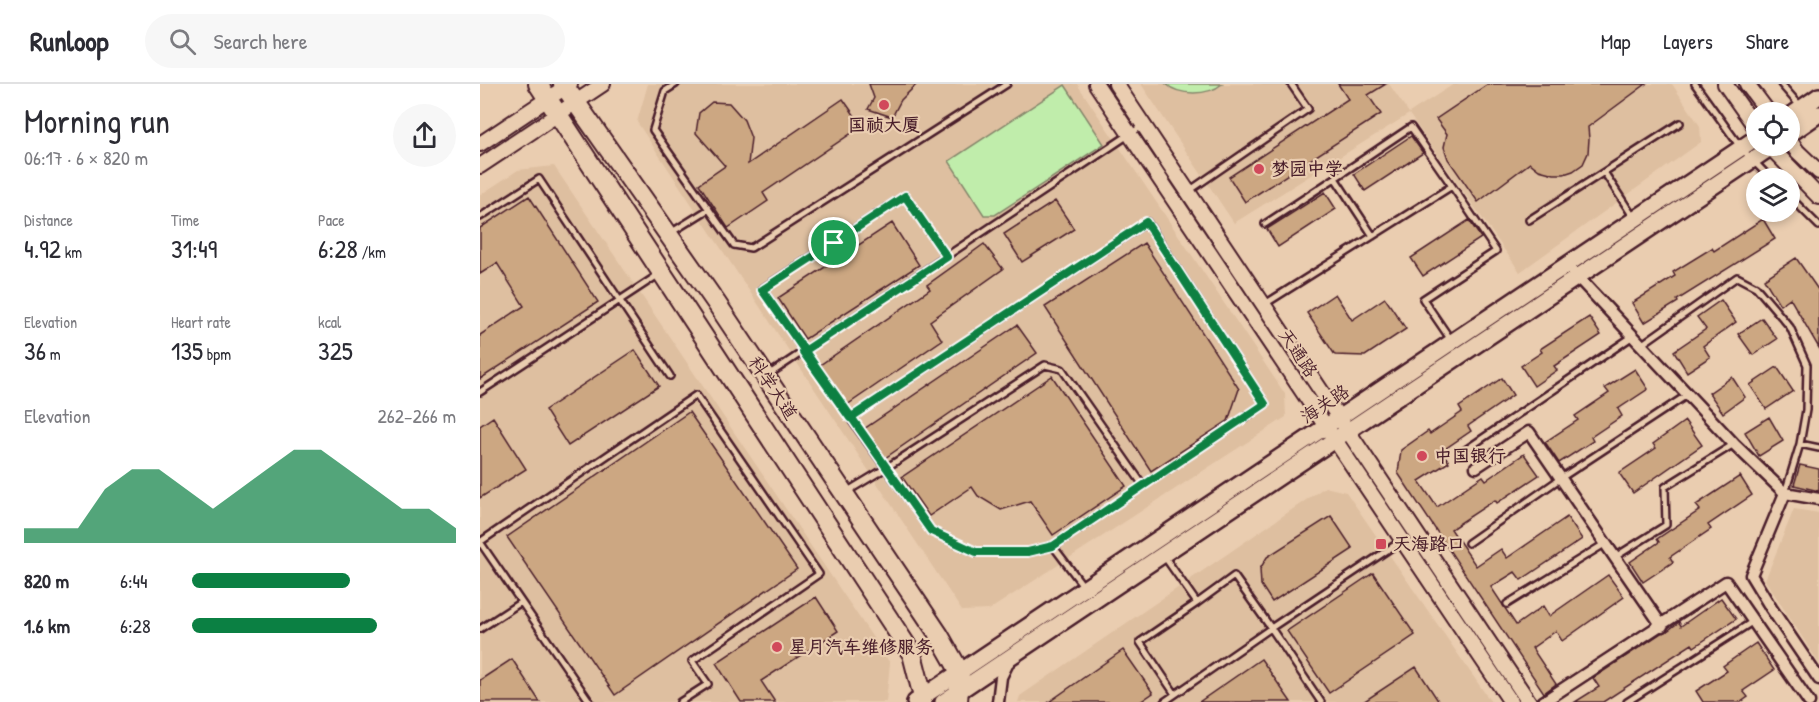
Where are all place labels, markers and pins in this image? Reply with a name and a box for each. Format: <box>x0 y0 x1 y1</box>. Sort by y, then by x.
marker: 国祯大厦 <box>877 98 891 112</box>
place label: 国祯大厦 <box>848 112 920 137</box>
place label: 梦园中学 <box>1271 156 1343 181</box>
marker: 梦园中学 <box>1252 162 1266 176</box>
pin <box>808 217 859 268</box>
place label: 中国银行 <box>1434 443 1506 468</box>
marker: 中国银行 <box>1415 449 1429 463</box>
place label: 天海路口 <box>1393 531 1465 556</box>
marker: 天海路口 <box>1374 537 1388 551</box>
place label: 星月汽车维修服务 <box>789 634 933 659</box>
marker: 星月汽车维修服务 <box>770 640 784 654</box>

